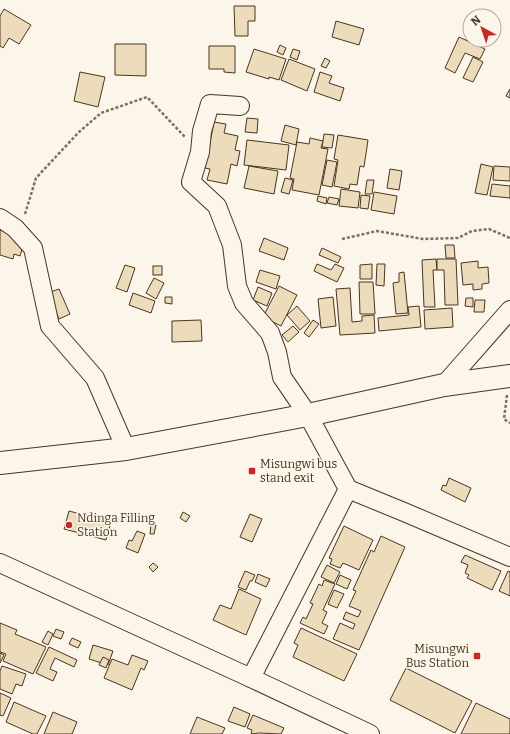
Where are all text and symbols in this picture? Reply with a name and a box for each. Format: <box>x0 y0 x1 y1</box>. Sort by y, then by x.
north arrow <box>462 8 502 48</box>
text: N <box>468 13 484 28</box>
place label: Misungwi bus stand exit <box>260 457 337 485</box>
marker: Misungwi bus stand exit <box>247 466 257 476</box>
place label: Ndinga Filling Station <box>77 511 155 539</box>
marker: Ndinga Filling Station <box>64 520 74 530</box>
place label: Misungwi Bus Station <box>406 642 469 670</box>
marker: Misungwi Bus Station <box>472 651 482 661</box>

